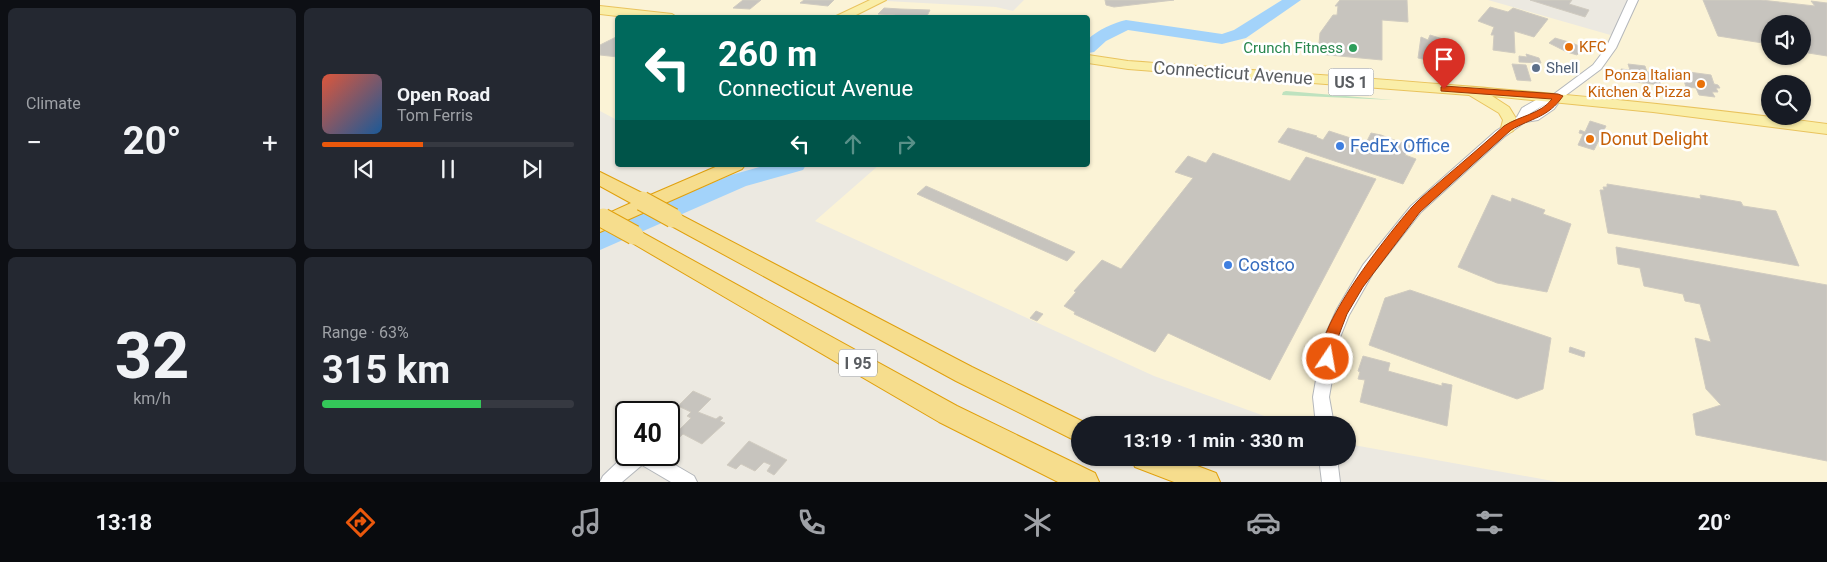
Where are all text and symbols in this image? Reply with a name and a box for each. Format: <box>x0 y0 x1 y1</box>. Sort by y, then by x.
map controls <box>1761 15 1811 125</box>
button: sound <box>1761 15 1811 65</box>
text: 260 m <box>718 34 817 75</box>
icon: left <box>635 35 700 100</box>
pin <box>1423 38 1465 89</box>
place label: KFC <box>1579 38 1607 56</box>
place label: Crunch Fitness <box>1243 39 1343 57</box>
marker: KFC <box>1563 41 1575 53</box>
marker: Crunch Fitness <box>1347 42 1359 54</box>
icon: arrive <box>1430 45 1458 73</box>
street label: Connecticut Avenue <box>1153 56 1313 89</box>
place label: Shell <box>1546 59 1578 77</box>
marker: Shell <box>1530 62 1542 74</box>
place label: Ponza Italian Kitchen & Pizza <box>1588 66 1691 101</box>
road number: US 1 <box>1328 68 1374 95</box>
button: search <box>1761 75 1811 125</box>
text: Connecticut Avenue <box>718 76 913 101</box>
marker: Ponza Italian Kitchen & Pizza <box>1695 78 1707 90</box>
text: Open Road <box>397 83 490 106</box>
text: Climate <box>26 94 81 113</box>
text: Tom Ferris <box>397 106 473 125</box>
text: 20° <box>123 119 181 163</box>
text: − <box>26 126 42 159</box>
text: + <box>262 126 278 159</box>
place label: Donut Delight <box>1600 128 1708 149</box>
icon: left <box>786 130 814 158</box>
icon: ahead <box>839 130 867 158</box>
icon: right <box>892 130 920 158</box>
marker: Donut Delight <box>1584 133 1596 145</box>
place label: FedEx Office <box>1350 135 1450 156</box>
marker: FedEx Office <box>1334 140 1346 152</box>
icon: previous <box>350 155 378 183</box>
icon: pause <box>434 155 462 183</box>
icon: next <box>518 155 546 183</box>
place label: Costco <box>1238 254 1295 275</box>
marker: Costco <box>1222 259 1234 271</box>
text: 32 <box>115 318 189 394</box>
text: Range · 63% <box>322 323 409 342</box>
position arrow <box>1301 332 1353 384</box>
text: 315 km <box>322 348 450 392</box>
road number: I 95 <box>839 349 877 376</box>
text: km/h <box>133 389 171 408</box>
speed limit sign: 40 <box>615 401 680 466</box>
text: 13:19 · 1 min · 330 m <box>1123 429 1304 452</box>
icon: directions <box>343 505 378 540</box>
icon: music <box>569 505 604 540</box>
icon: phone <box>794 505 829 540</box>
icon: climate <box>1020 505 1055 540</box>
icon: car <box>1246 505 1281 540</box>
icon: filters <box>1472 505 1507 540</box>
text: 13:18 <box>95 510 152 535</box>
text: 20° <box>1698 510 1731 535</box>

